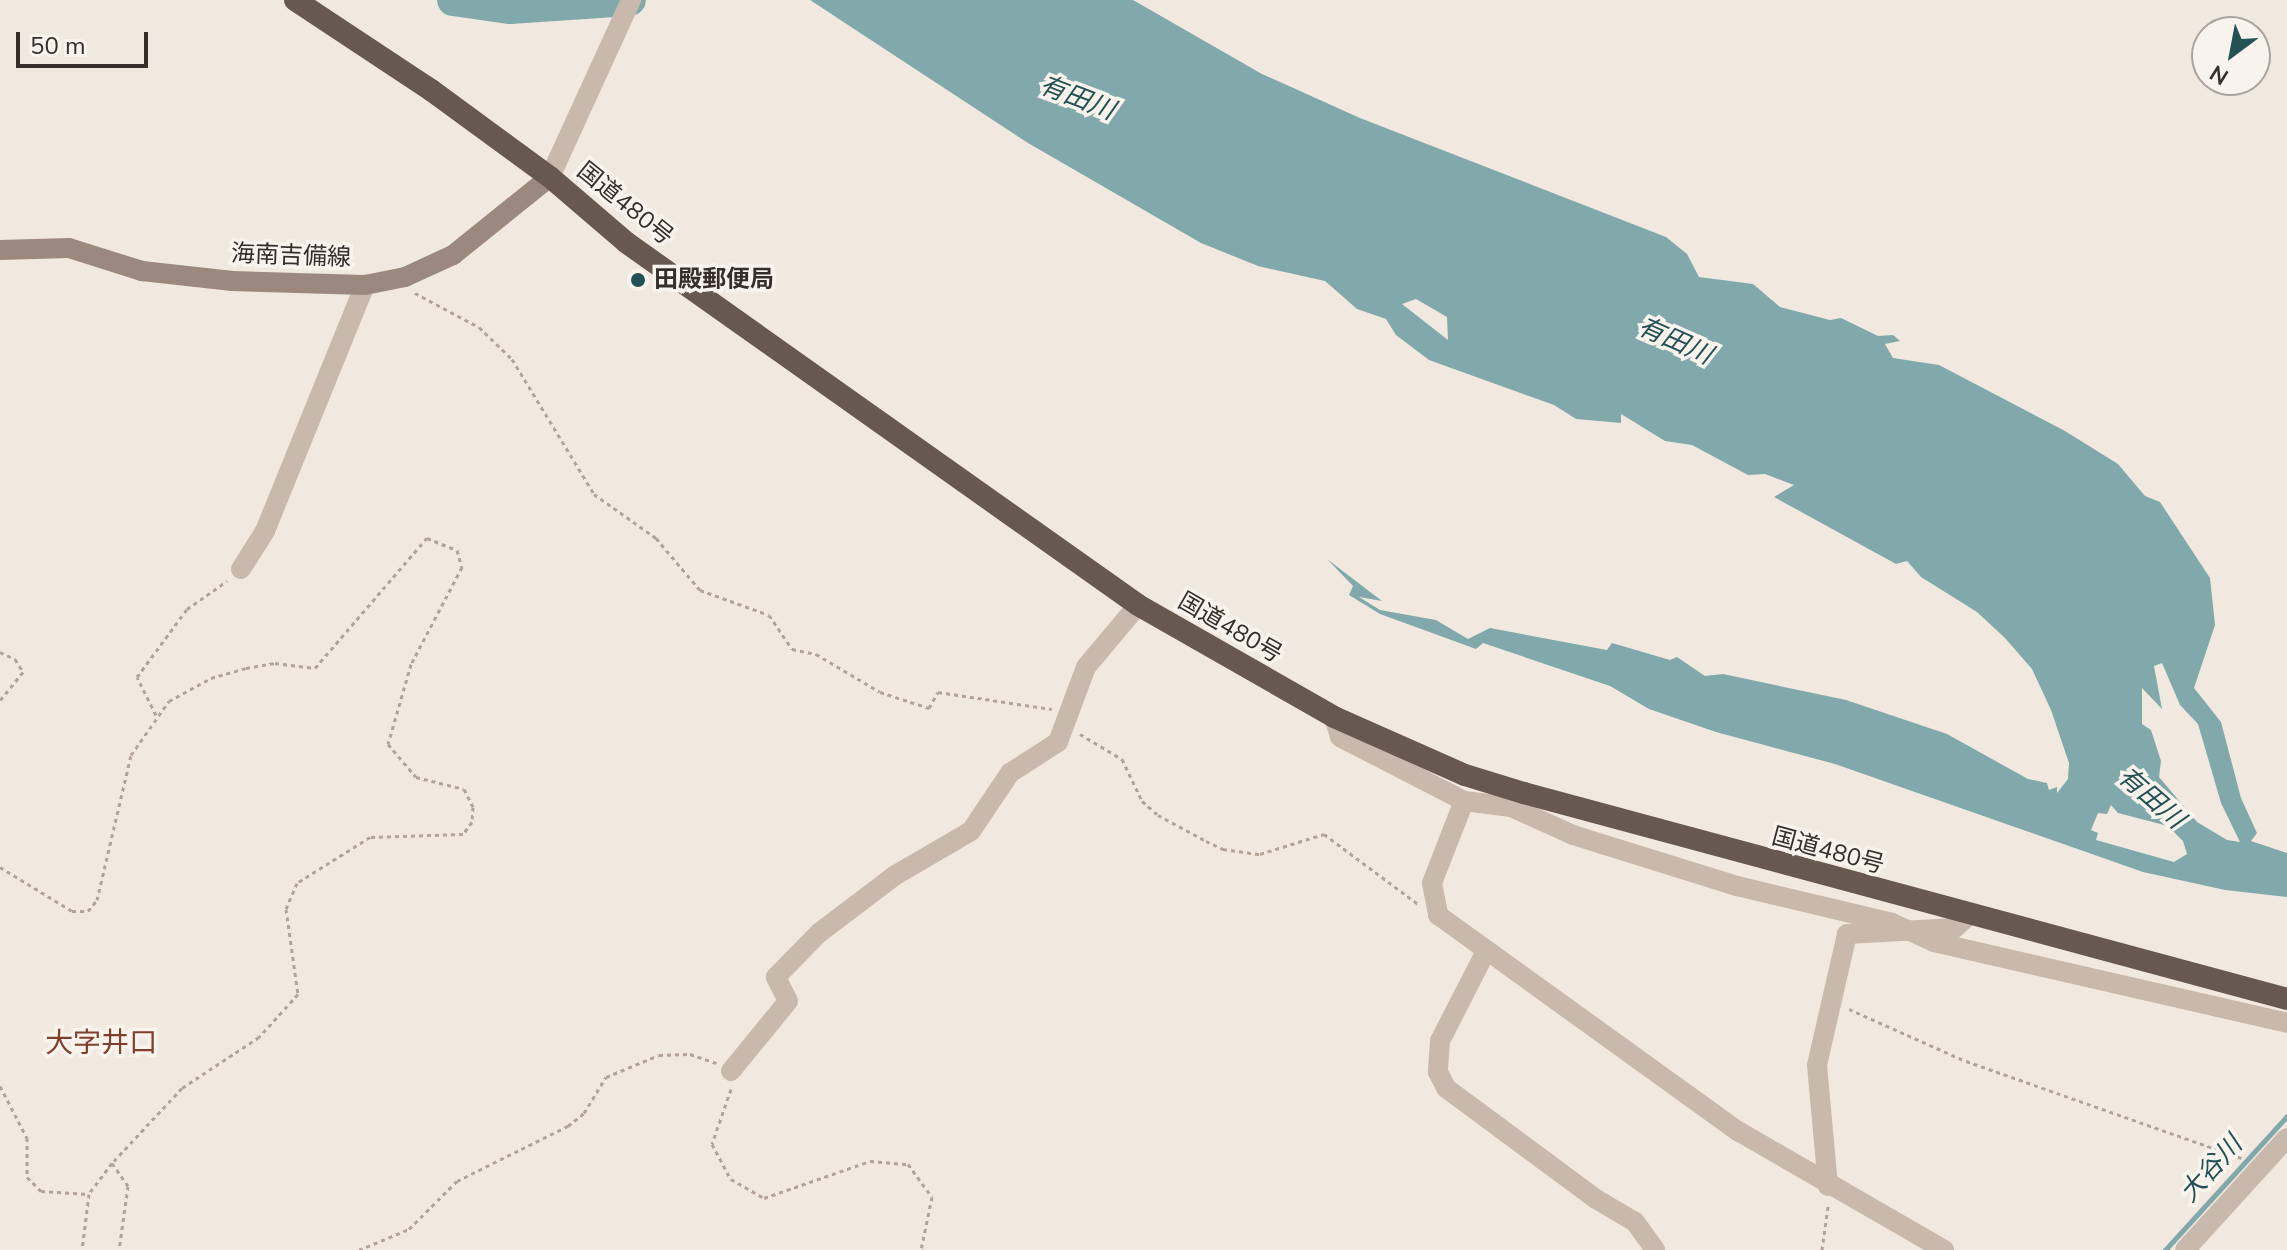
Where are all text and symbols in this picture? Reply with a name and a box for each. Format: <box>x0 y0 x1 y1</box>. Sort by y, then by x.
scale bar <box>20 16 152 66</box>
north arrow <box>2191 16 2271 96</box>
text: 50 m <box>30 30 86 62</box>
text: N <box>2204 58 2234 92</box>
water label: 有田川 <box>1035 69 1119 127</box>
street label: 国道480号 <box>571 157 679 251</box>
street label: 海南吉備線 <box>231 240 351 272</box>
place label: 田殿郵便局 <box>654 266 774 294</box>
marker: 田殿郵便局 <box>629 271 647 289</box>
water label: 有田川 <box>1633 311 1717 371</box>
street label: 国道480号 <box>1173 587 1287 669</box>
water label: 有田川 <box>2111 761 2191 835</box>
street label: 国道480号 <box>1769 822 1887 880</box>
district label: 大字井口 <box>45 1026 157 1060</box>
water label: 大谷川 <box>2173 1130 2249 1208</box>

